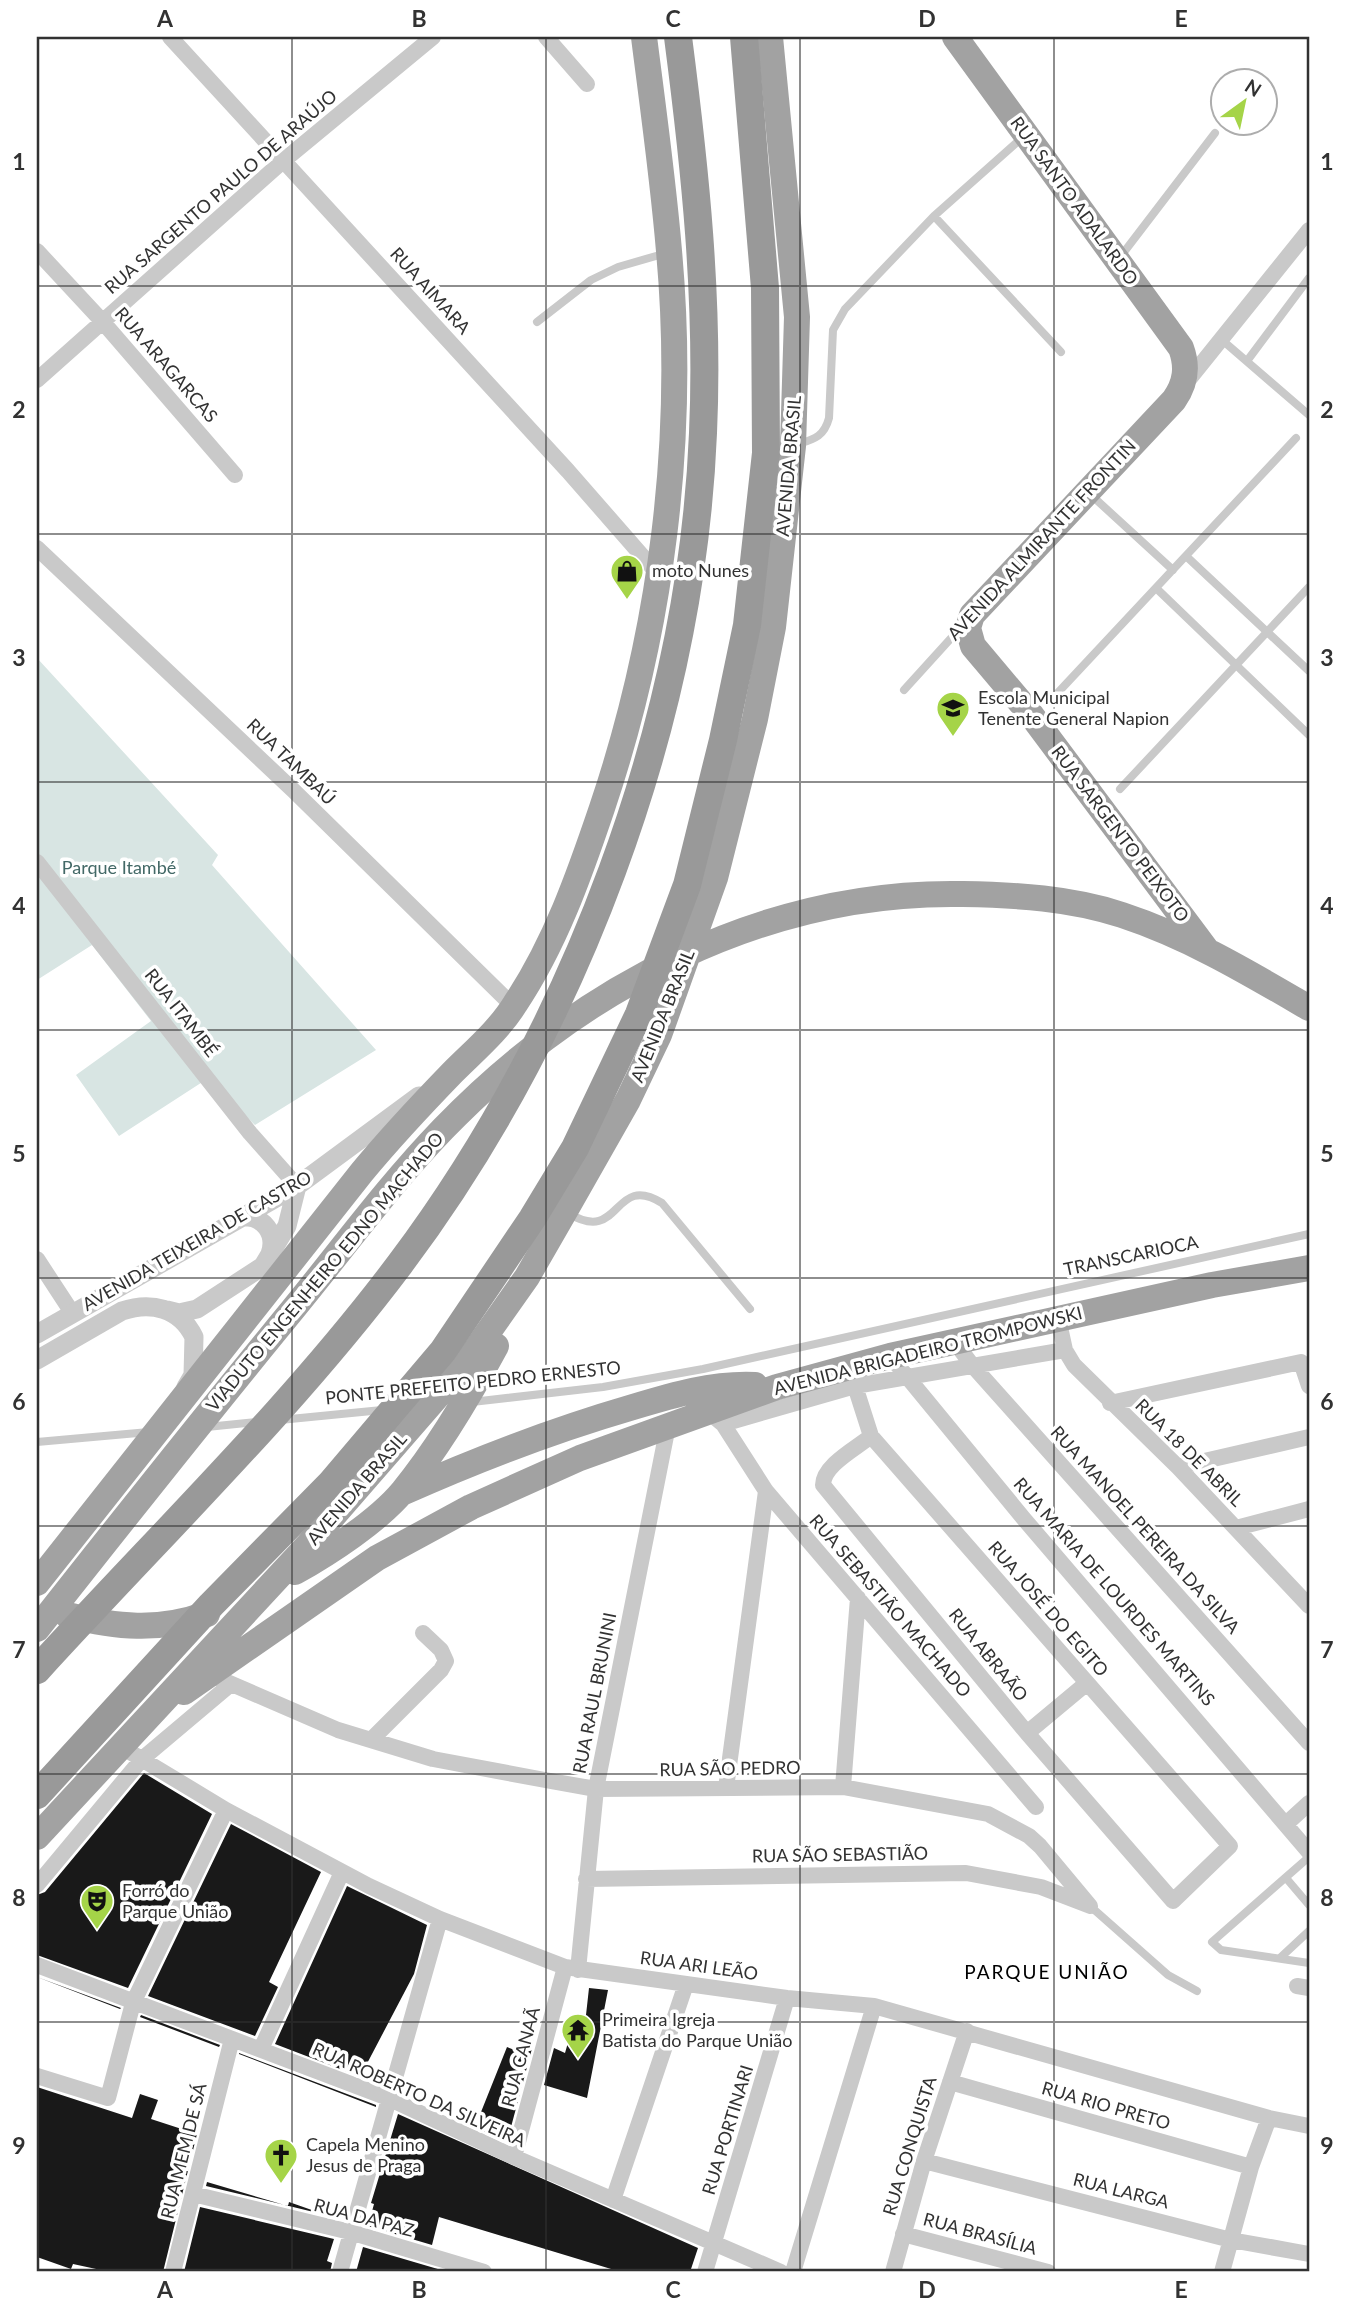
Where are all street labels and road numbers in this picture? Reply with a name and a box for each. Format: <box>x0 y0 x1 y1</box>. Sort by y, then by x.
street label: RUA SARGENTO PAULO DE ARAÚJO <box>100 84 341 298</box>
street label: RUA SANTO ADALARDO <box>1006 112 1143 289</box>
street label: RUA AIMARA <box>386 242 476 339</box>
street label: RUA ARAGARCAS <box>111 302 223 426</box>
street label: AVENIDA BRASIL <box>771 395 805 537</box>
street label: AVENIDA ALMIRANTE FRONTIN <box>942 434 1140 644</box>
street label: RUA TAMBAÚ <box>243 714 341 809</box>
street label: RUA SARGENTO PEIXOTO <box>1047 741 1194 926</box>
street label: AVENIDA BRASIL <box>625 946 699 1085</box>
street label: RUA ITAMBÉ <box>141 964 223 1061</box>
street label: VIADUTO ENGENHEIRO EDNO MACHADO <box>201 1127 448 1415</box>
street label: AVENIDA TEIXEIRA DE CASTRO <box>78 1165 315 1315</box>
street label: TRANSCARIOCA <box>1062 1230 1201 1280</box>
street label: AVENIDA BRIGADEIRO TROMPOWSKI <box>771 1301 1084 1399</box>
street label: PONTE PREFEITO PEDRO ERNESTO <box>324 1356 622 1408</box>
street label: RUA 18 DE ABRIL <box>1131 1394 1248 1511</box>
street label: RUA MANOEL PEREIRA DA SILVA <box>1047 1421 1245 1638</box>
street label: AVENIDA BRASIL <box>302 1428 411 1549</box>
street label: RUA MARIA DE LOURDES MARTINS <box>1010 1473 1220 1710</box>
street label: RUA SEBASTIÃO MACHADO <box>805 1509 976 1701</box>
street label: RUA JOSÉ DO EGITO <box>984 1536 1114 1680</box>
street label: RUA ABRAÃO <box>945 1603 1033 1705</box>
street label: RUA RAUL BRUNINI <box>568 1610 620 1775</box>
street label: RUA SÃO PEDRO <box>659 1756 801 1780</box>
street label: RUA SÃO SEBASTIÃO <box>752 1841 928 1867</box>
street label: RUA ARI LEÃO <box>639 1946 759 1984</box>
street label: RUA CANAÃ <box>496 2004 544 2109</box>
street label: RUA ROBERTO DA SILVEIRA <box>309 2037 530 2151</box>
street label: RUA PORTINARI <box>697 2062 757 2197</box>
street label: RUA CONQUISTA <box>877 2073 941 2218</box>
street label: RUA RIO PRETO <box>1039 2076 1173 2134</box>
street label: RUA MEM DE SÁ <box>156 2080 211 2221</box>
street label: RUA LARGA <box>1071 2167 1172 2213</box>
street label: RUA DA PAZ <box>312 2193 417 2241</box>
street label: RUA BRASÍLIA <box>921 2207 1040 2259</box>

